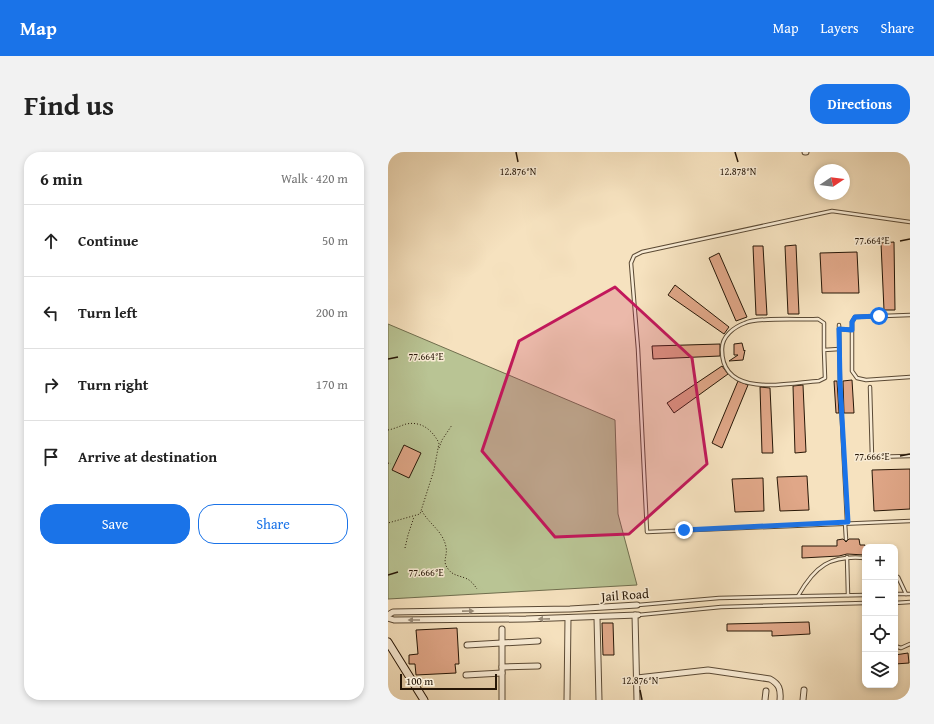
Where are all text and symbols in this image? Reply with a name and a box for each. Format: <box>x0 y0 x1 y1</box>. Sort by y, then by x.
text: Map <box>20 14 57 42</box>
text: Map <box>773 18 799 38</box>
text: Layers <box>821 18 859 38</box>
text: Share <box>881 18 914 38</box>
text: Find us <box>24 84 114 125</box>
button: Directions <box>810 84 910 124</box>
text: 12.876°N <box>500 164 537 179</box>
text: 12.878°N <box>720 164 757 179</box>
north arrow <box>814 164 850 200</box>
text: 6 min <box>40 166 82 191</box>
text: Walk · 420 m <box>281 169 348 188</box>
icon: ahead <box>40 230 62 252</box>
text: Continue <box>78 230 139 251</box>
text: 50 m <box>322 231 348 250</box>
text: 77.664°E <box>854 233 890 248</box>
icon: left <box>40 302 62 324</box>
text: Turn left <box>78 302 137 323</box>
text: 200 m <box>316 303 348 322</box>
route start <box>870 307 888 325</box>
text: 77.664°E <box>408 349 444 364</box>
icon: right <box>40 374 62 396</box>
text: Turn right <box>78 374 149 395</box>
text: 170 m <box>316 375 348 394</box>
icon: arrive <box>40 446 62 468</box>
text: Arrive at destination <box>78 446 217 467</box>
text: 77.666°E <box>854 449 890 464</box>
button: Save <box>40 504 190 544</box>
button: Share <box>198 504 348 544</box>
route end <box>675 521 693 539</box>
map controls <box>862 544 898 688</box>
button: + <box>862 544 898 580</box>
text: 77.666°E <box>408 565 444 580</box>
button: − <box>862 580 898 616</box>
street label: Jail Road <box>599 584 649 606</box>
one-way arrow <box>462 608 475 614</box>
one-way arrow <box>537 616 550 622</box>
button: locate <box>862 616 898 652</box>
one-way arrow <box>407 617 420 623</box>
button: layers <box>862 652 898 688</box>
scale bar <box>400 672 497 691</box>
text: 100 m <box>406 673 433 689</box>
text: 12.876°N <box>622 673 659 688</box>

